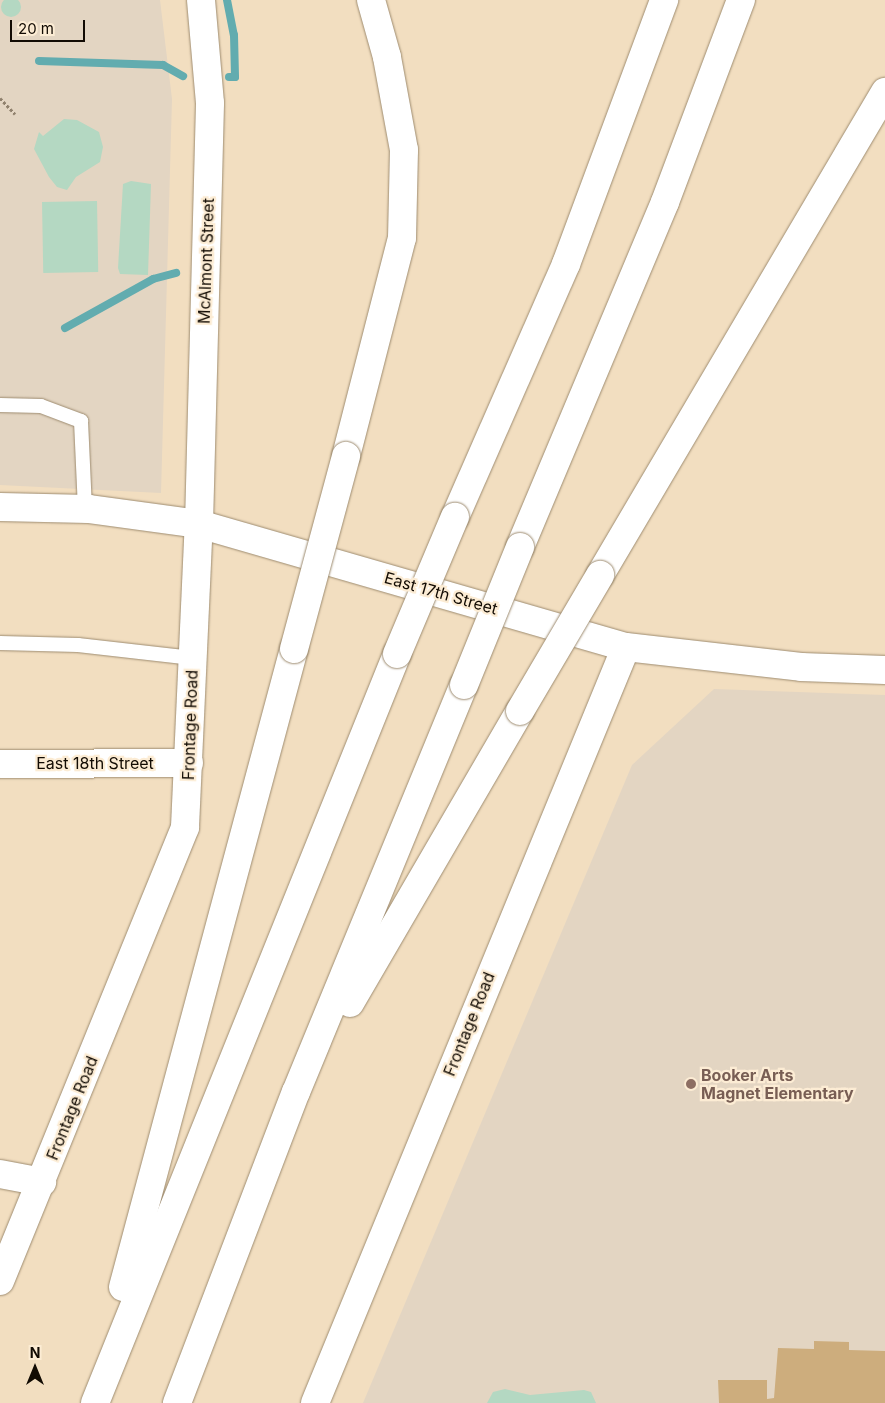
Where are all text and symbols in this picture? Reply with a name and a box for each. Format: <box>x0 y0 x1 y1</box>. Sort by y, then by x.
scale bar <box>12 10 88 42</box>
text: 20 m <box>18 19 54 38</box>
street label: McAlmont Street <box>194 198 218 324</box>
street label: East 17th Street <box>382 568 500 618</box>
street label: Frontage Road <box>178 670 202 780</box>
street label: East 18th Street <box>36 753 154 773</box>
street label: Frontage Road <box>439 969 499 1079</box>
street label: Frontage Road <box>42 1053 102 1163</box>
place label: Booker Arts Magnet Elementary <box>701 1065 854 1103</box>
marker: Booker Arts Magnet Elementary <box>685 1078 697 1090</box>
north arrow <box>10 1343 60 1393</box>
text: N <box>30 1344 40 1361</box>

